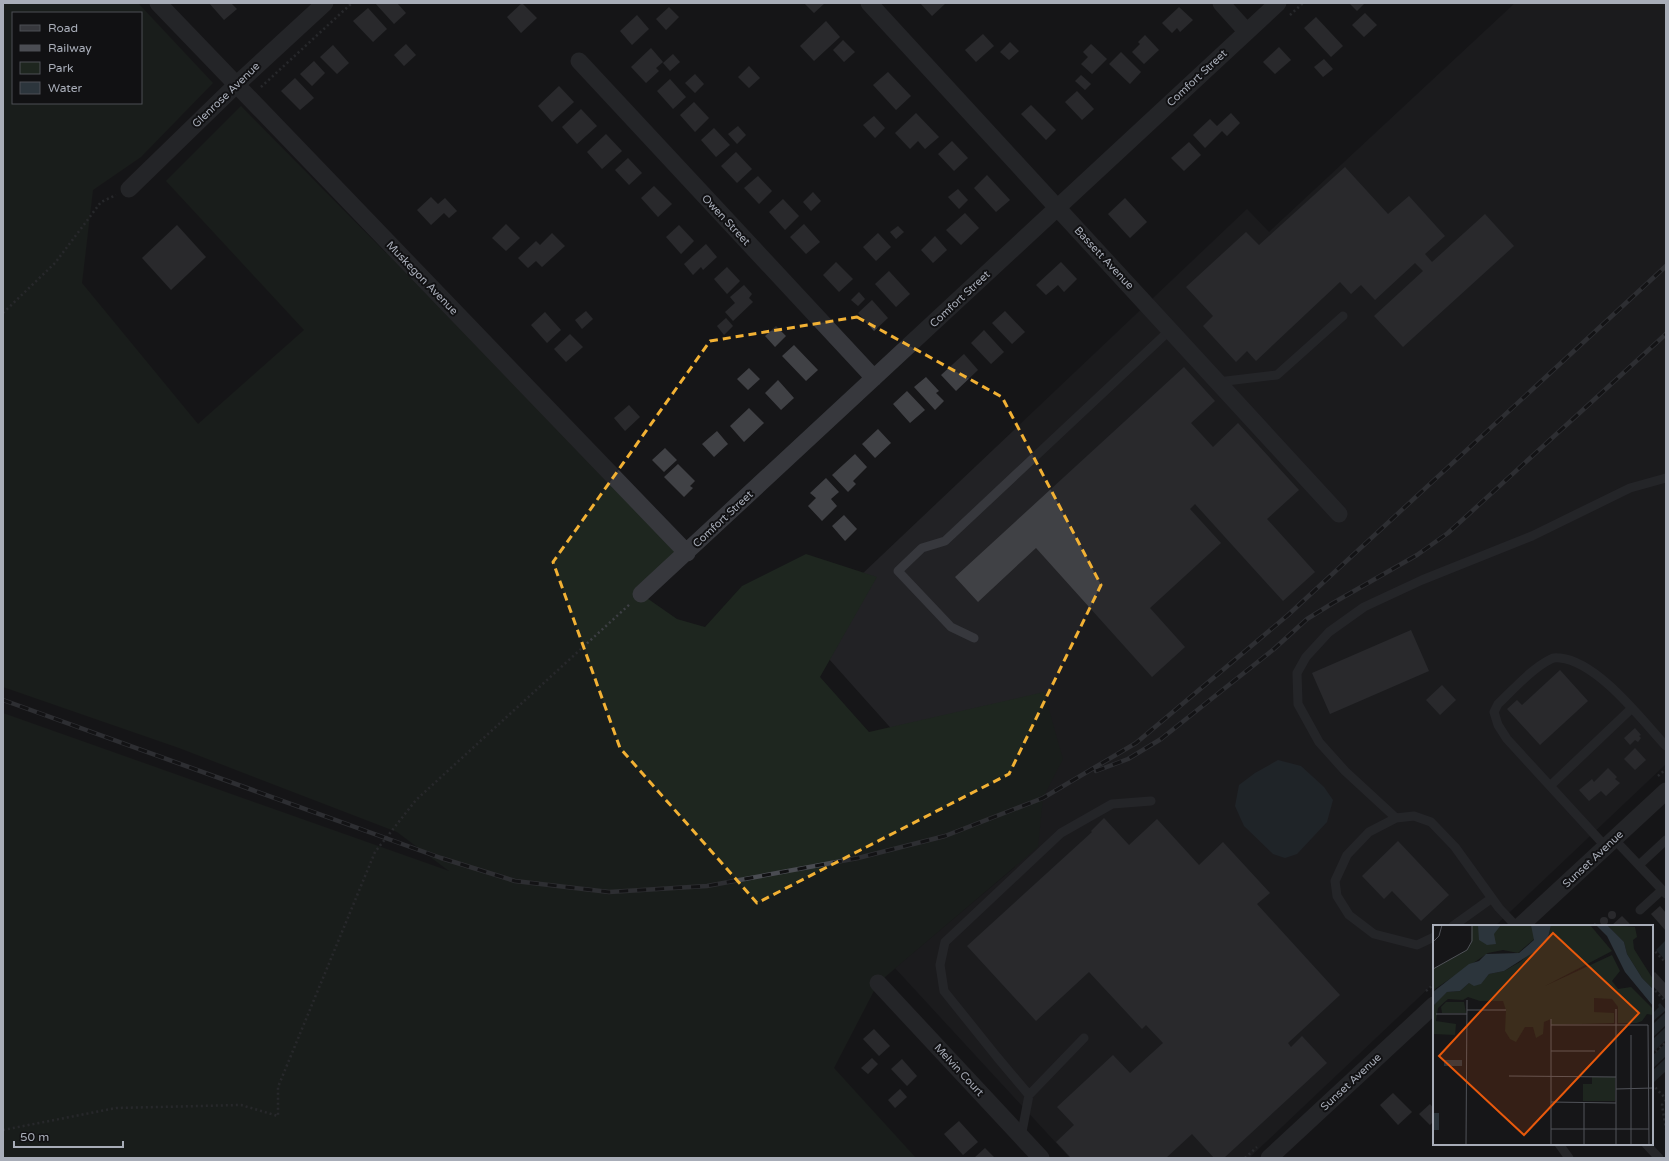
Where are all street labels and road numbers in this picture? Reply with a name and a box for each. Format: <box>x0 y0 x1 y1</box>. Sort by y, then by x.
street label: Comfort Street <box>1164 47 1230 109</box>
street label: Glenrose Avenue <box>190 60 262 130</box>
street label: Owen Street <box>699 192 753 248</box>
street label: Bassett Avenue <box>1072 224 1136 292</box>
street label: Muskegon Avenue <box>384 239 460 317</box>
street label: Comfort Street <box>927 268 993 330</box>
street label: Comfort Street <box>690 488 756 550</box>
street label: Sunset Avenue <box>1560 828 1626 890</box>
street label: Melvin Court <box>931 1041 987 1099</box>
street label: Sunset Avenue <box>1318 1051 1384 1113</box>

